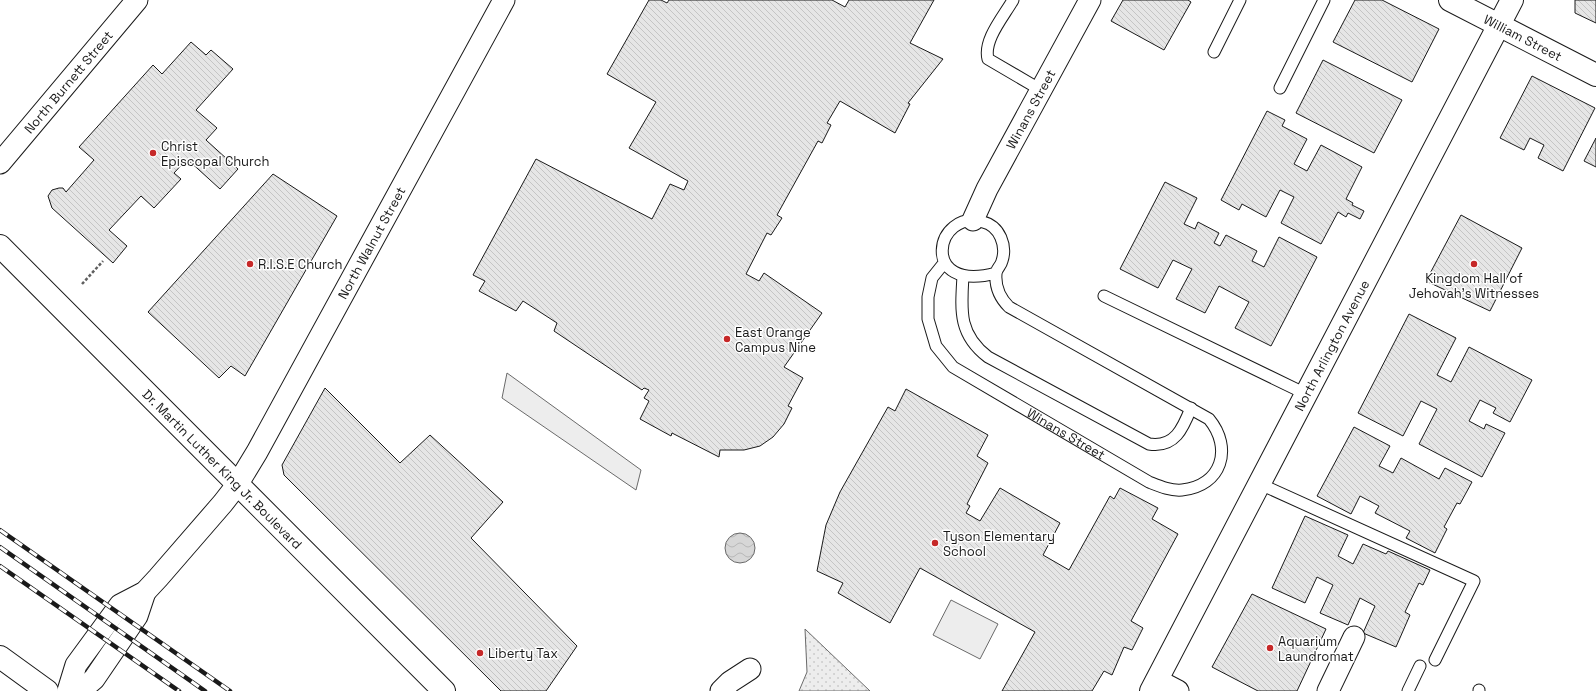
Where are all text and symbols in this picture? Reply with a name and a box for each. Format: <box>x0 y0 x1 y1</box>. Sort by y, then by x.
street label: William Street <box>1481 10 1565 65</box>
street label: North Burnett Street <box>20 27 116 137</box>
street label: Winans Street <box>1002 66 1059 152</box>
place label: Christ Episcopal Church <box>161 138 270 170</box>
marker: Christ Episcopal Church <box>148 148 158 158</box>
street label: North Walnut Street <box>334 183 409 302</box>
place label: R.I.S.E Church <box>258 256 342 273</box>
marker: R.I.S.E Church <box>245 259 255 269</box>
marker: Kingdom Hall of Jehovah's Witnesses <box>1469 259 1479 269</box>
place label: Kingdom Hall of Jehovah's Witnesses <box>1409 270 1539 302</box>
street label: North Arlington Avenue <box>1290 277 1373 414</box>
place label: East Orange Campus Nine <box>735 324 816 356</box>
marker: East Orange Campus Nine <box>722 334 732 344</box>
street label: Dr. Martin Luther King Jr. Boulevard <box>139 385 306 553</box>
street label: Winans Street <box>1024 404 1108 463</box>
place label: Tyson Elementary School <box>943 528 1055 560</box>
marker: Tyson Elementary School <box>930 538 940 548</box>
place label: Aquarium Laundromat <box>1278 633 1354 665</box>
marker: Aquarium Laundromat <box>1265 643 1275 653</box>
place label: Liberty Tax <box>488 645 558 662</box>
marker: Liberty Tax <box>475 648 485 658</box>

